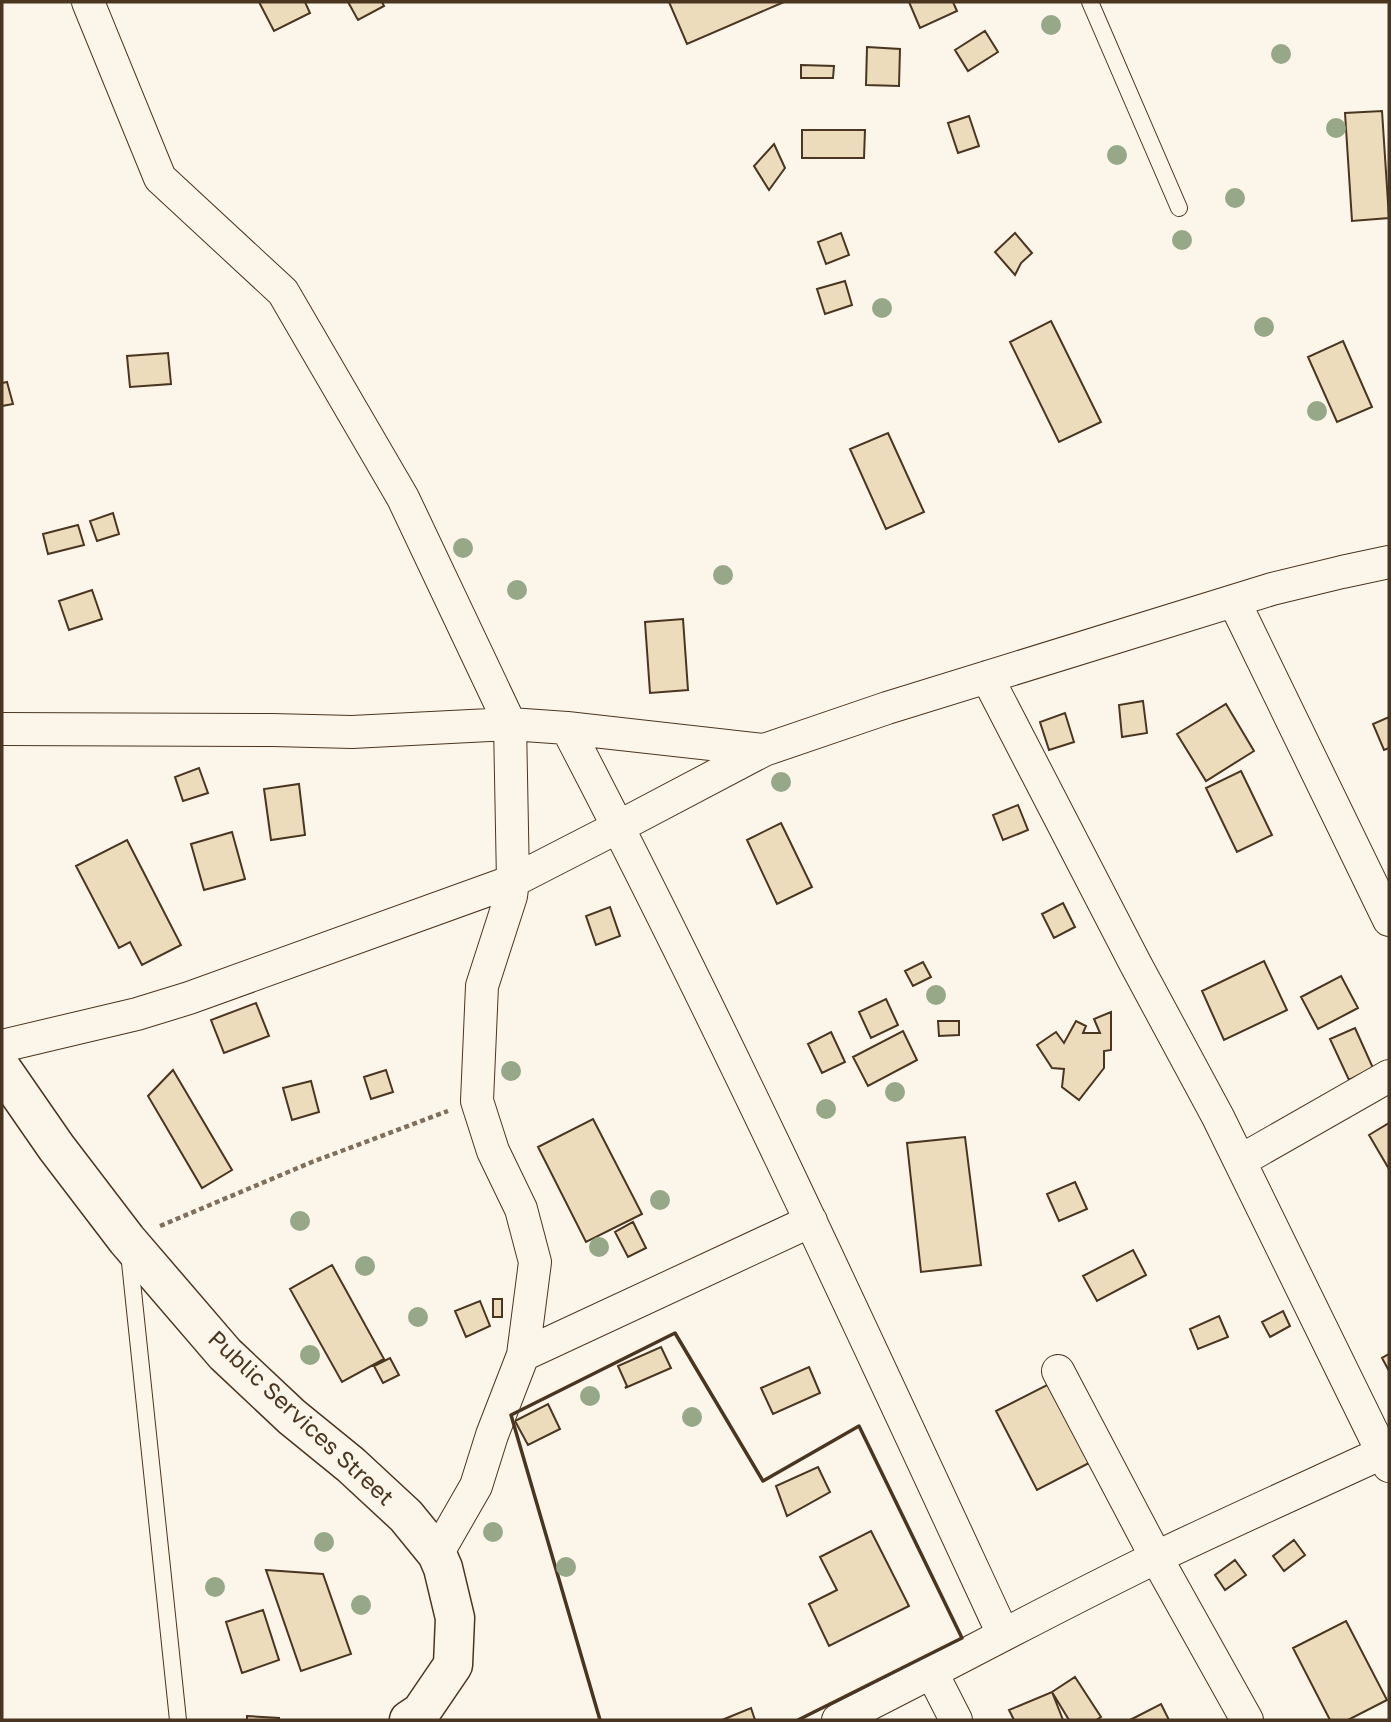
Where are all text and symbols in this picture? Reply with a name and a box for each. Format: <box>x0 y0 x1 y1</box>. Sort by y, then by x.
street label: Public Services Street <box>203 1324 400 1511</box>

